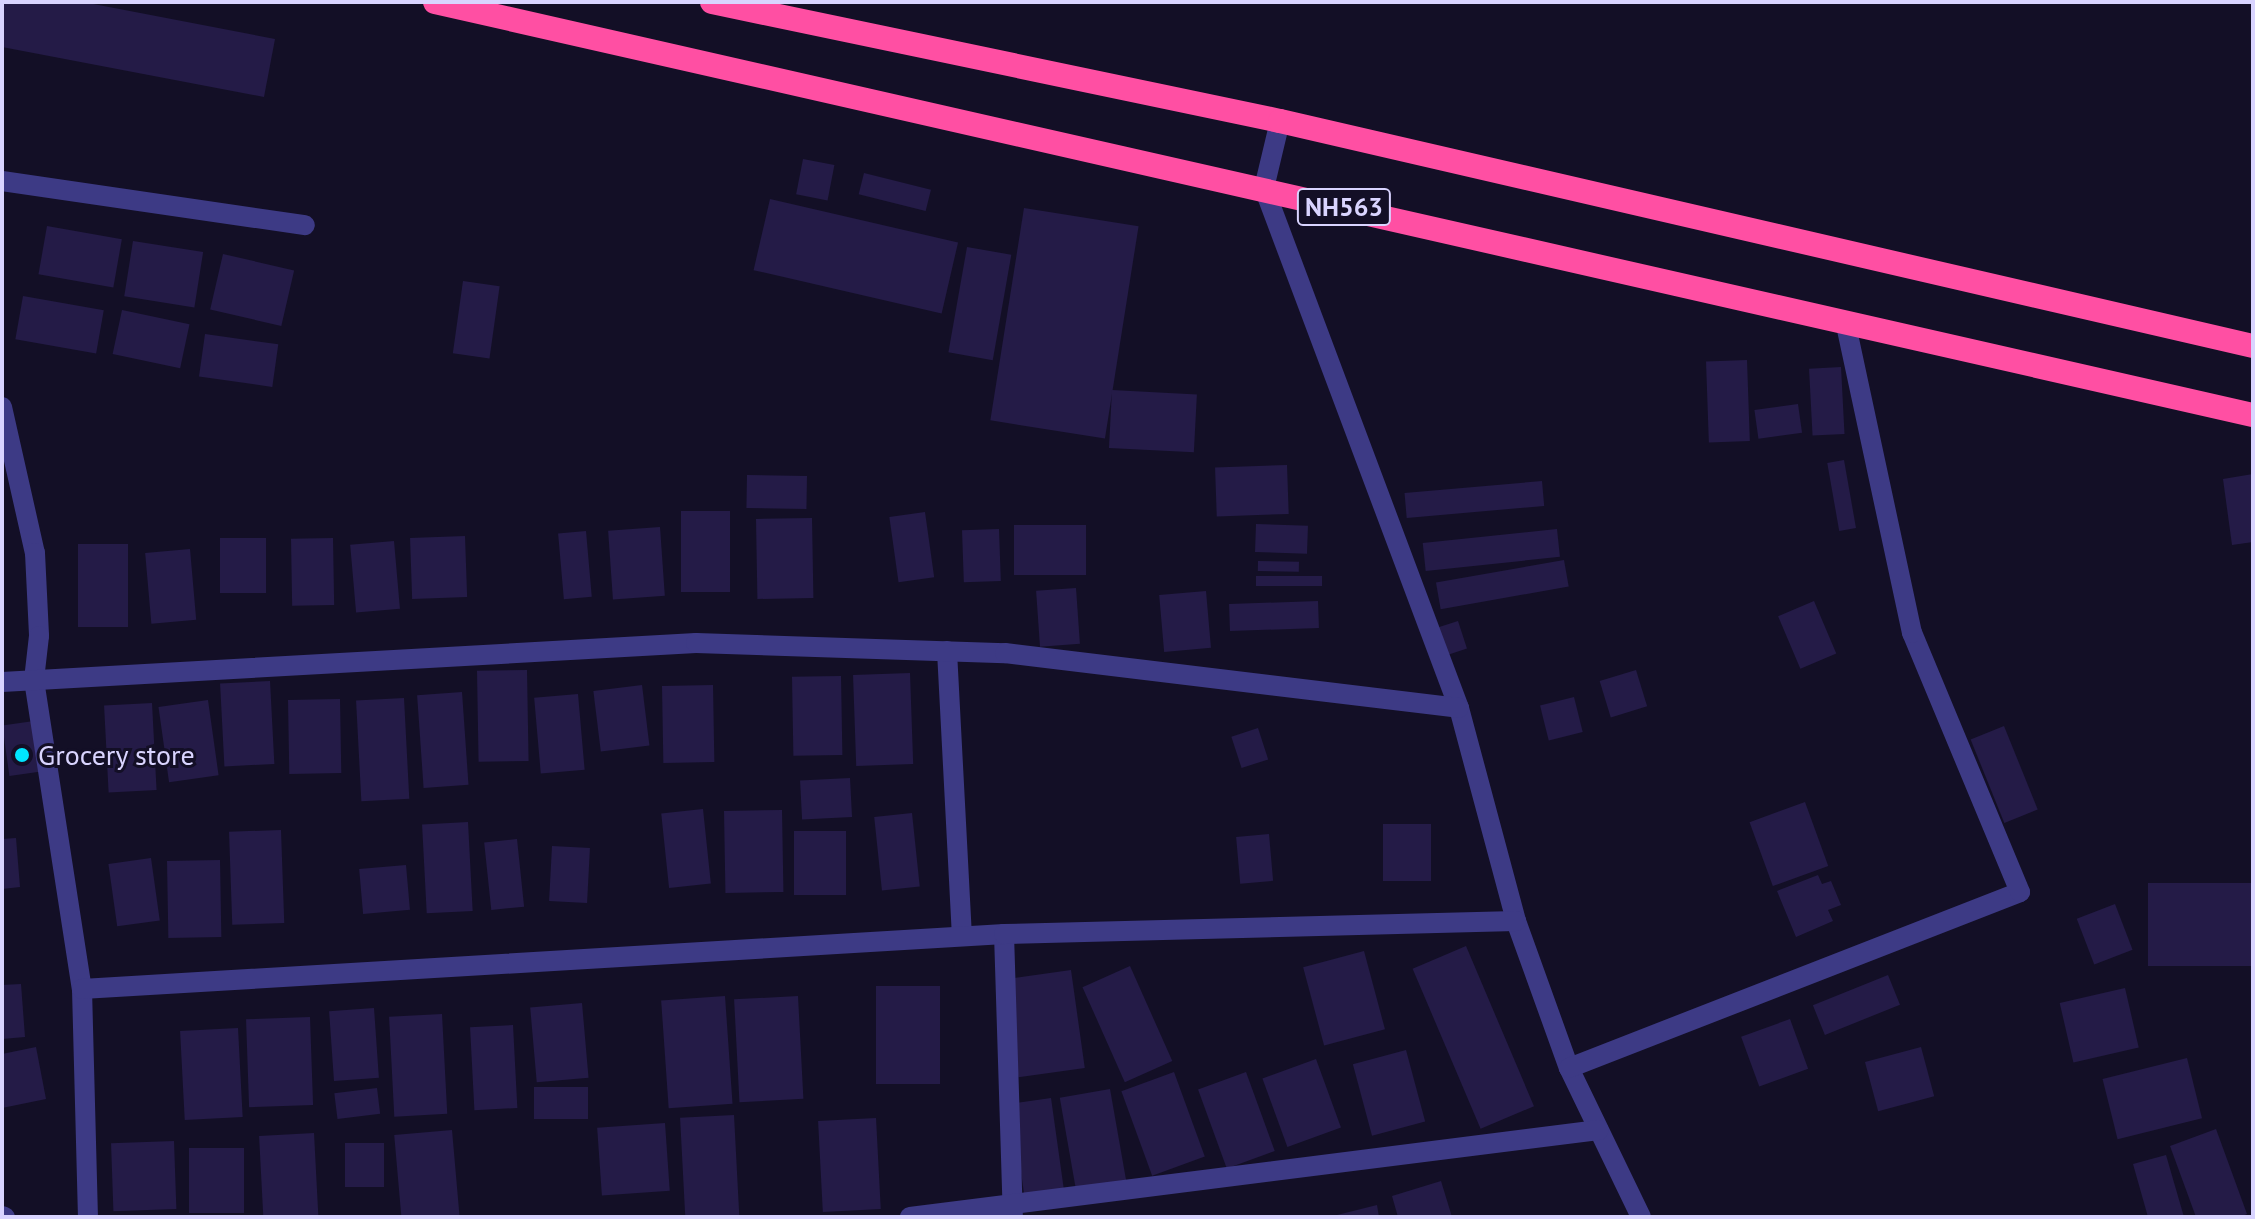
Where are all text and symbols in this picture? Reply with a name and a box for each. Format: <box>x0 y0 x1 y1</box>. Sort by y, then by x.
road number: NH563 <box>1296 185 1392 229</box>
place label: Grocery store <box>38 738 196 772</box>
marker: Grocery store <box>13 746 31 764</box>

